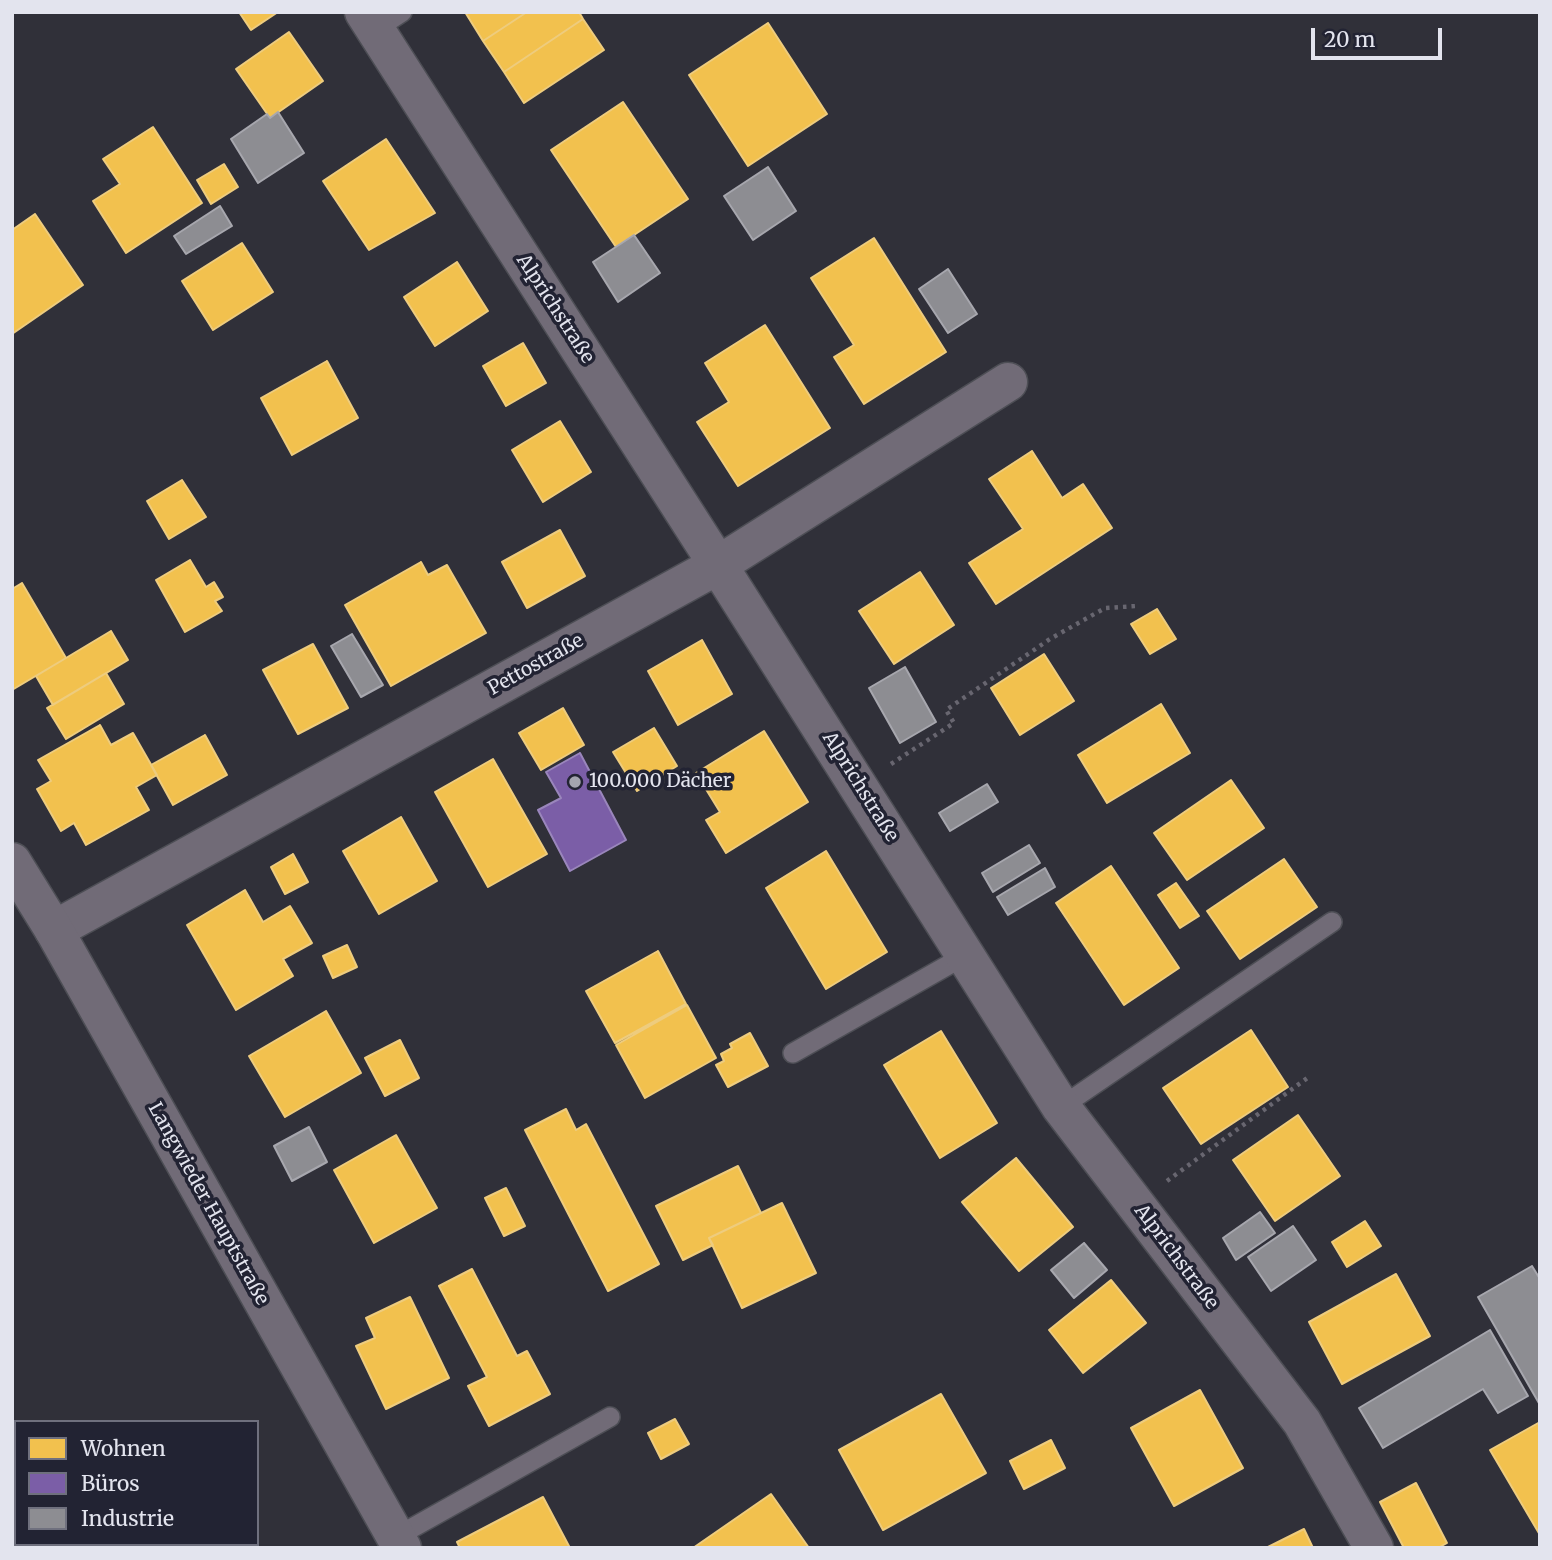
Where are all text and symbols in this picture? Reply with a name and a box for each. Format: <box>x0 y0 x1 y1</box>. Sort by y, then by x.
scale bar <box>1314 14 1445 58</box>
text: 20 m <box>1324 26 1375 53</box>
street label: Alprichstraße <box>511 250 599 368</box>
street label: Pettostraße <box>484 629 588 701</box>
street label: Alprichstraße <box>817 728 903 846</box>
place label: 100.000 Dächer <box>589 771 731 793</box>
marker: 100.000 Dächer <box>567 774 583 790</box>
street label: Langwieder Hauptstraße <box>143 1099 273 1309</box>
street label: Alprichstraße <box>1129 1200 1223 1314</box>
legend <box>14 1420 259 1546</box>
text: Wohnen <box>81 1435 166 1462</box>
text: Büros <box>81 1470 140 1497</box>
text: Industrie <box>81 1505 174 1532</box>

